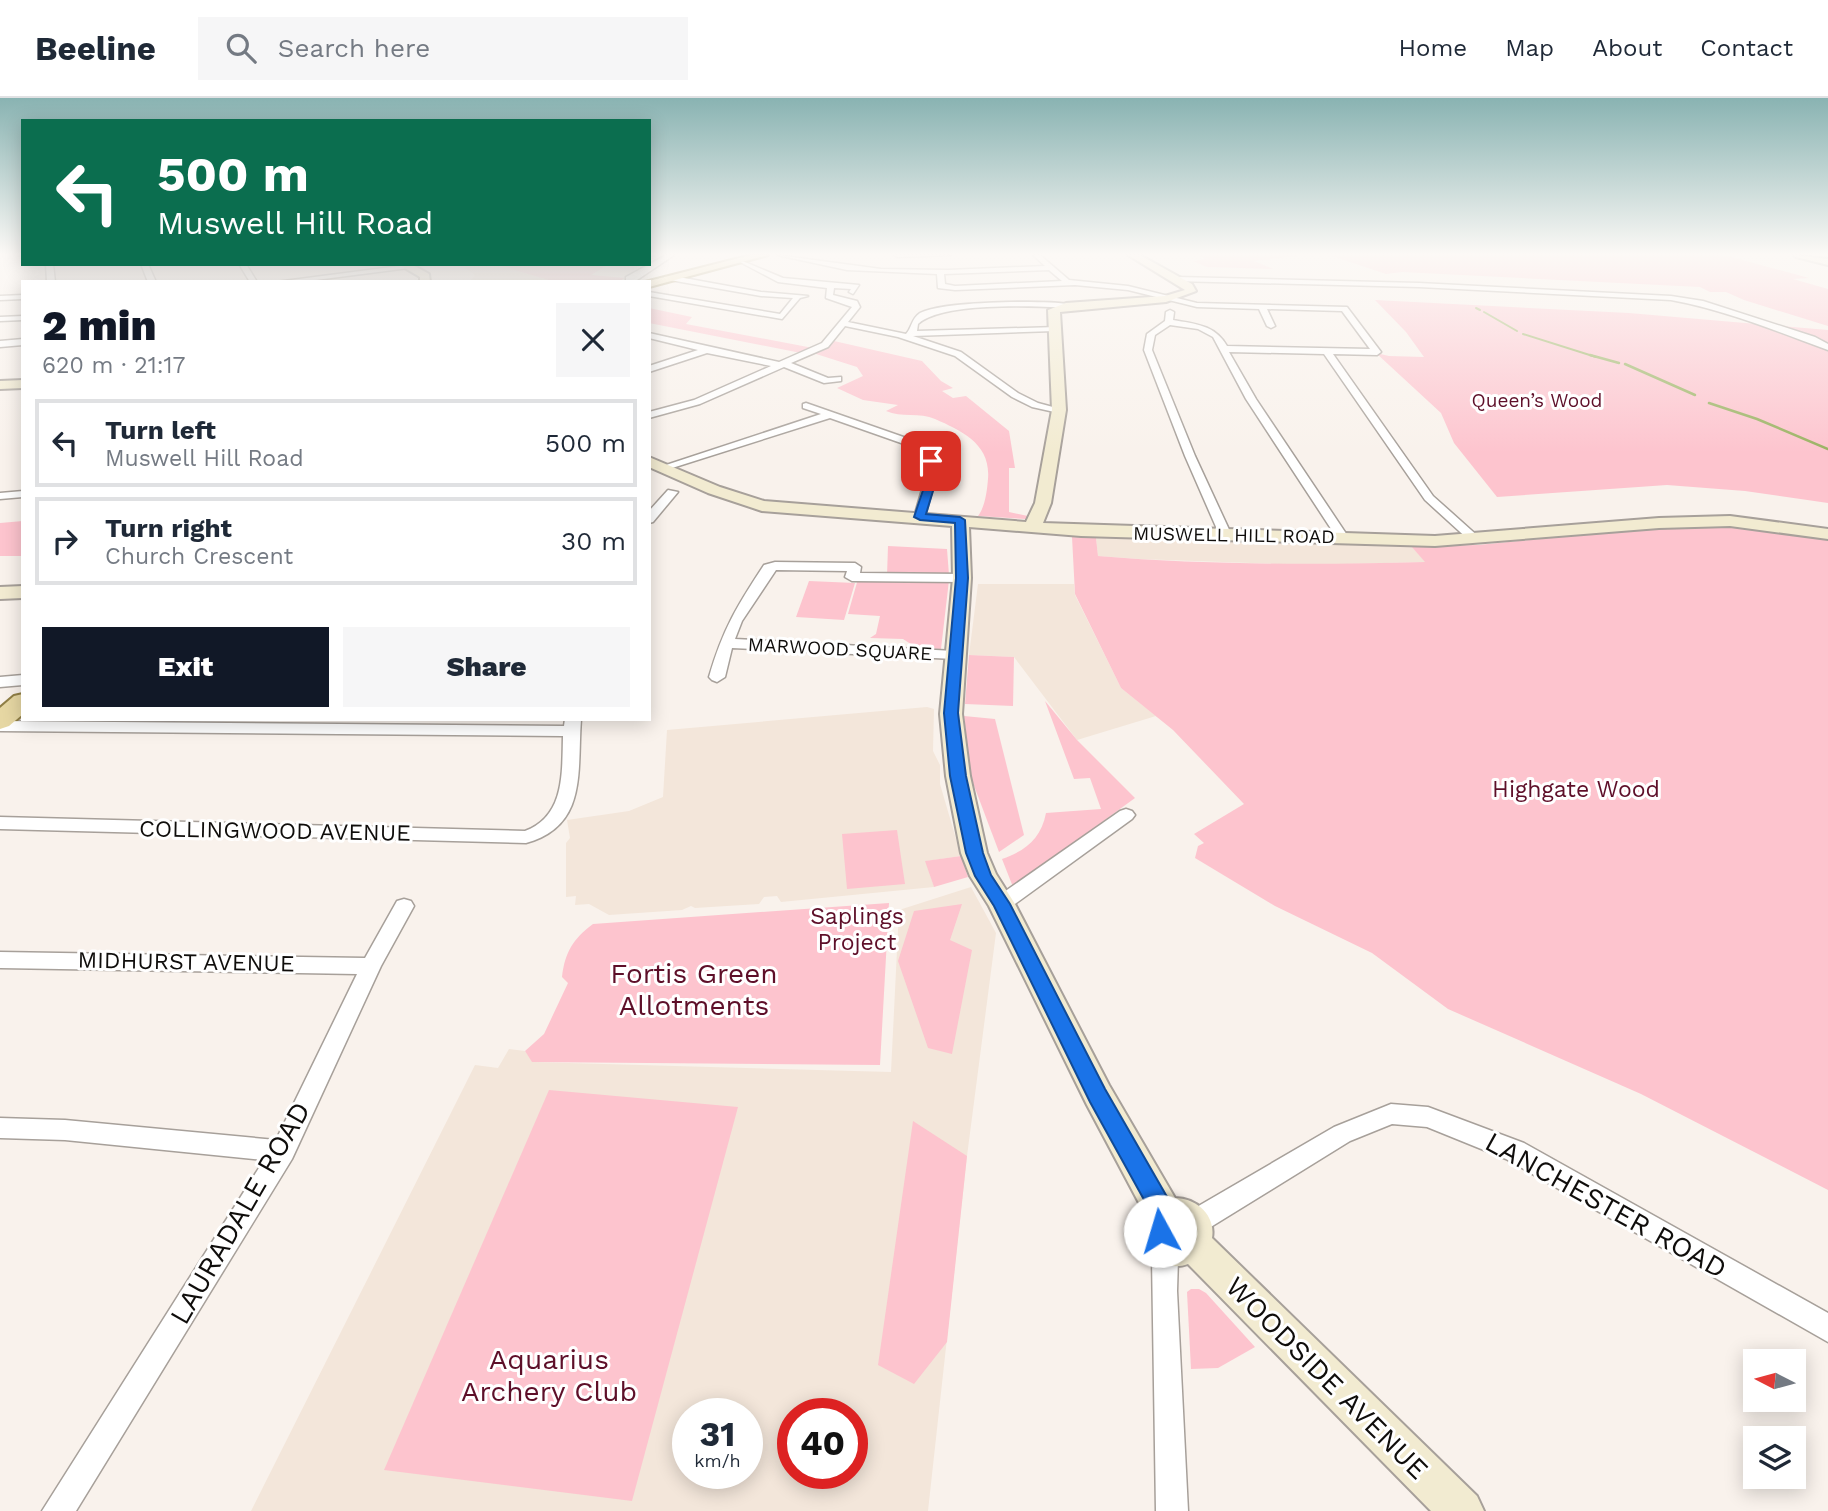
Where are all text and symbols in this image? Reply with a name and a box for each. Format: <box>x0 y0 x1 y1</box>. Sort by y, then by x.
search box <box>198 17 688 80</box>
text: Beeline <box>35 29 156 68</box>
icon: search <box>222 29 260 67</box>
text: Search here <box>278 33 430 63</box>
text: Home <box>1399 34 1467 62</box>
text: Map <box>1505 34 1554 62</box>
text: About <box>1592 34 1662 62</box>
text: Contact <box>1700 34 1793 62</box>
text: 500 m <box>157 145 309 203</box>
icon: left <box>42 147 133 238</box>
text: Muswell Hill Road <box>157 204 433 242</box>
text: 2 min <box>42 301 156 350</box>
button: close <box>556 303 630 377</box>
text: 620 m · 21:17 <box>42 352 185 379</box>
park label: Queen’s Wood <box>1472 389 1603 412</box>
text: Turn left <box>105 415 216 445</box>
icon: left <box>46 424 84 462</box>
text: 500 m <box>545 428 626 458</box>
pin <box>901 431 961 491</box>
icon: arrive <box>912 442 950 480</box>
text: Muswell Hill Road <box>105 445 304 472</box>
text: Turn right <box>105 513 232 543</box>
icon: right <box>46 522 84 560</box>
street label: MUSWELL HILL ROAD <box>1133 522 1335 548</box>
text: 30 m <box>561 526 626 556</box>
text: Church Crescent <box>105 543 293 570</box>
button: Exit <box>42 627 329 707</box>
button: Share <box>343 627 630 707</box>
street label: MARWOOD SQUARE <box>747 633 933 665</box>
park label: Highgate Wood <box>1492 776 1660 803</box>
street label: COLLINGWOOD AVENUE <box>139 815 411 847</box>
park label: Saplings Project <box>810 903 904 956</box>
street label: MIDHURST AVENUE <box>77 947 295 977</box>
park label: Fortis Green Allotments <box>610 957 778 1022</box>
street label: LAURADALE ROAD <box>163 1096 317 1330</box>
street label: LANCHESTER ROAD <box>1480 1125 1732 1285</box>
position arrow <box>1123 1194 1197 1268</box>
street label: WOODSIDE AVENUE <box>1219 1270 1435 1486</box>
park label: Aquarius Archery Club <box>461 1343 637 1408</box>
north arrow <box>1743 1349 1806 1412</box>
map controls <box>1743 1349 1806 1489</box>
speed limit sign: 40 <box>777 1398 868 1489</box>
text: 31 <box>700 1413 735 1455</box>
button: layers <box>1743 1426 1806 1489</box>
text: km/h <box>694 1450 741 1471</box>

